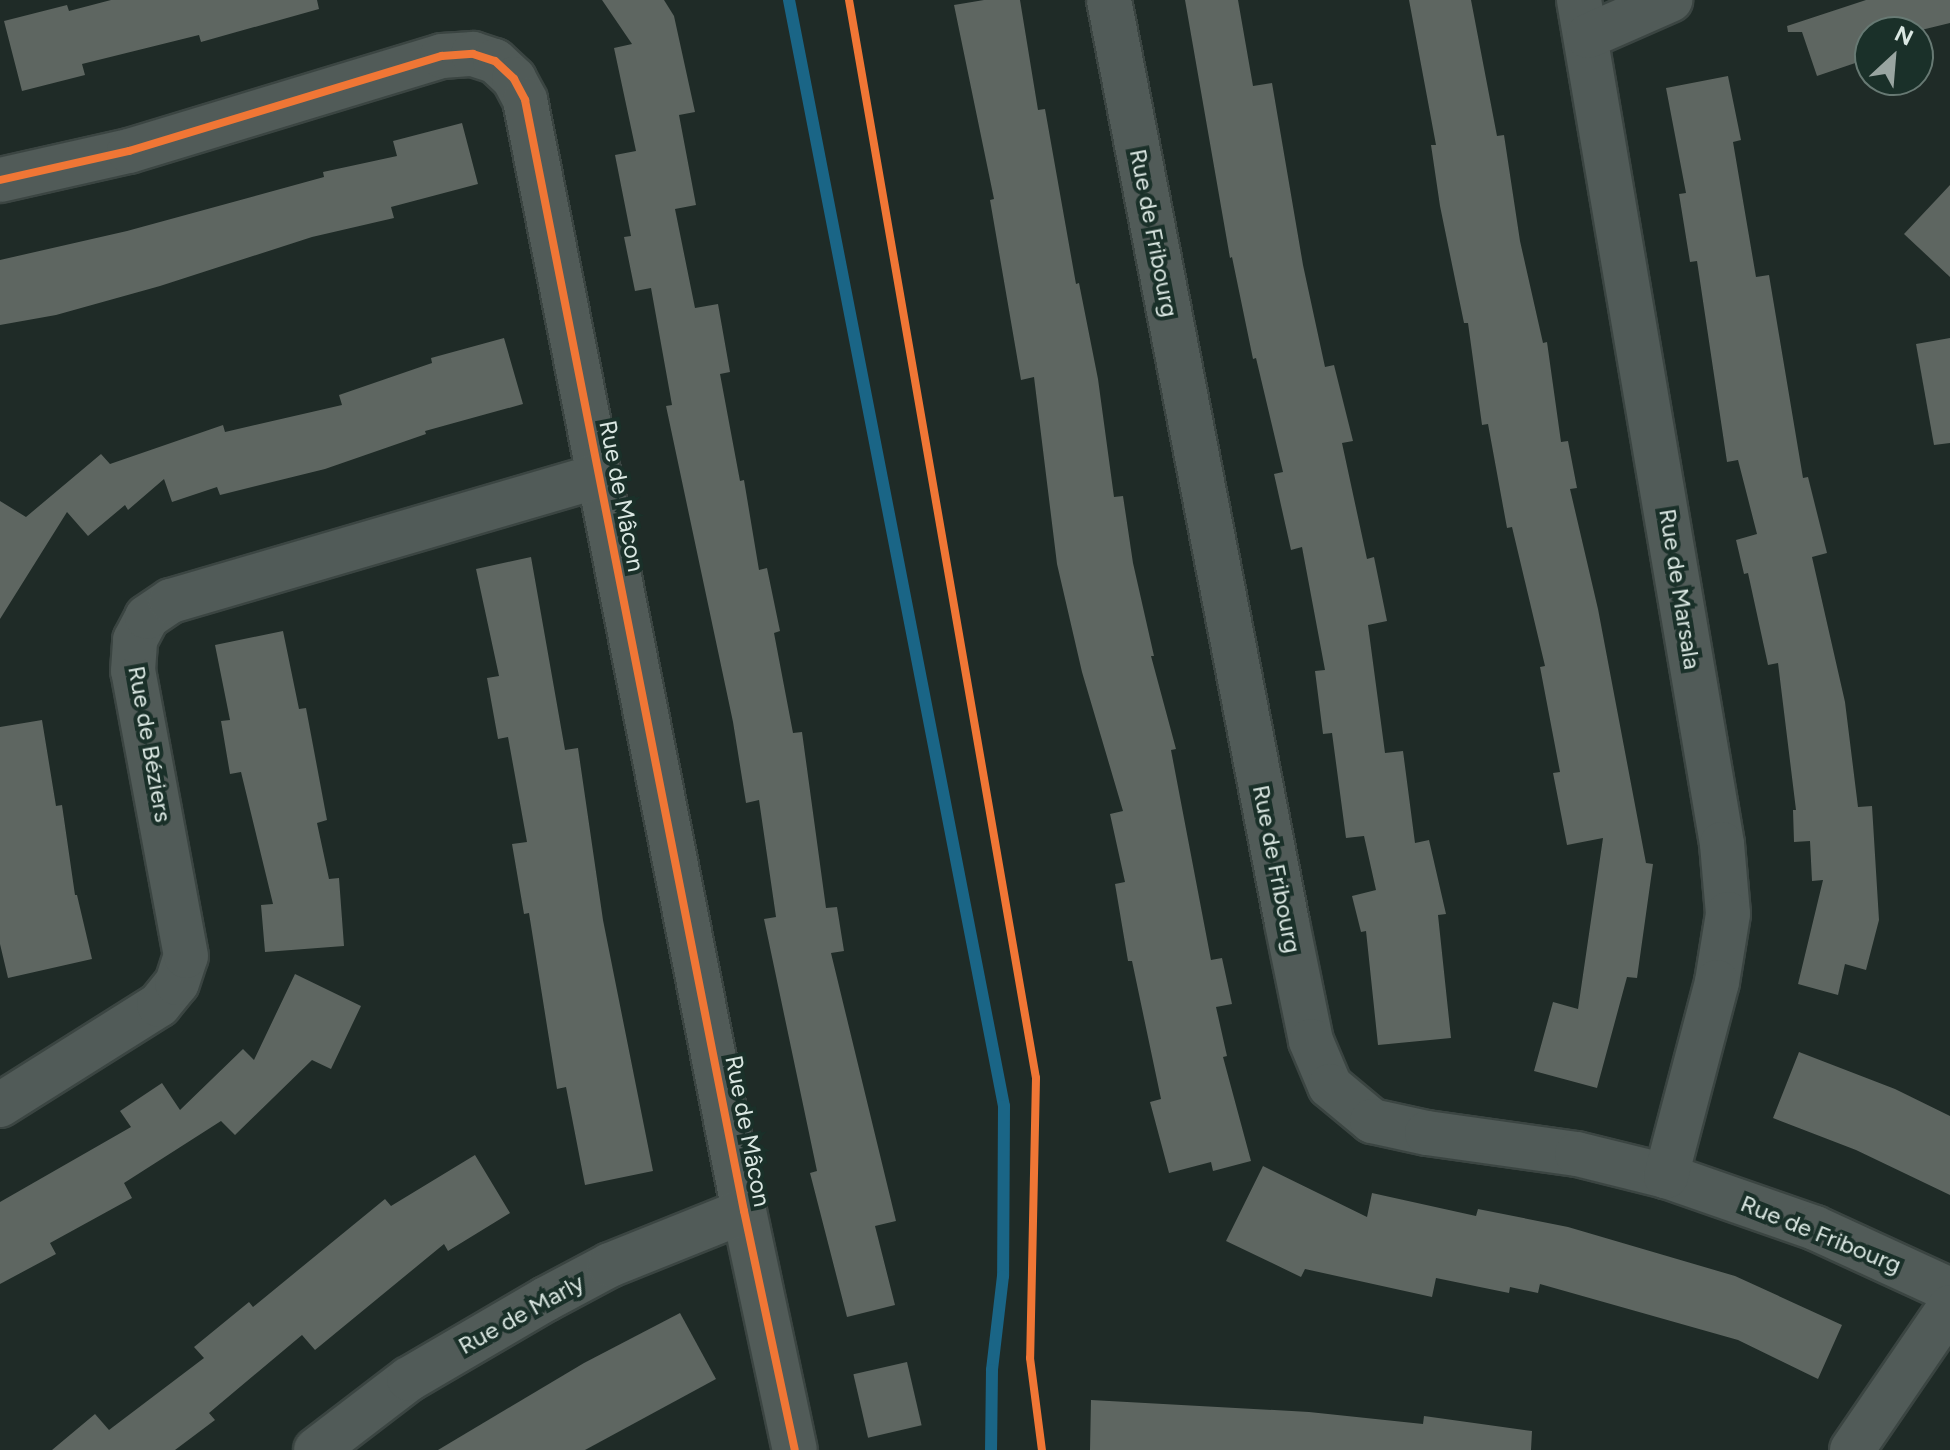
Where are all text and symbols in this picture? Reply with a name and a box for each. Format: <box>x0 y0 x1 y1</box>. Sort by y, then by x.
north arrow <box>1854 16 1934 96</box>
text: N <box>1890 20 1917 52</box>
street label: Rue de Fribourg <box>1124 147 1184 319</box>
street label: Rue de Mâcon <box>593 418 651 574</box>
street label: Rue de Marsala <box>1653 507 1707 671</box>
street label: Rue de Béziers <box>122 664 178 824</box>
street label: Rue de Fribourg <box>1247 783 1307 955</box>
street label: Rue de Mâcon <box>719 1053 777 1209</box>
street label: Rue de Fribourg <box>1737 1189 1905 1279</box>
street label: Rue de Marly <box>453 1268 589 1360</box>

